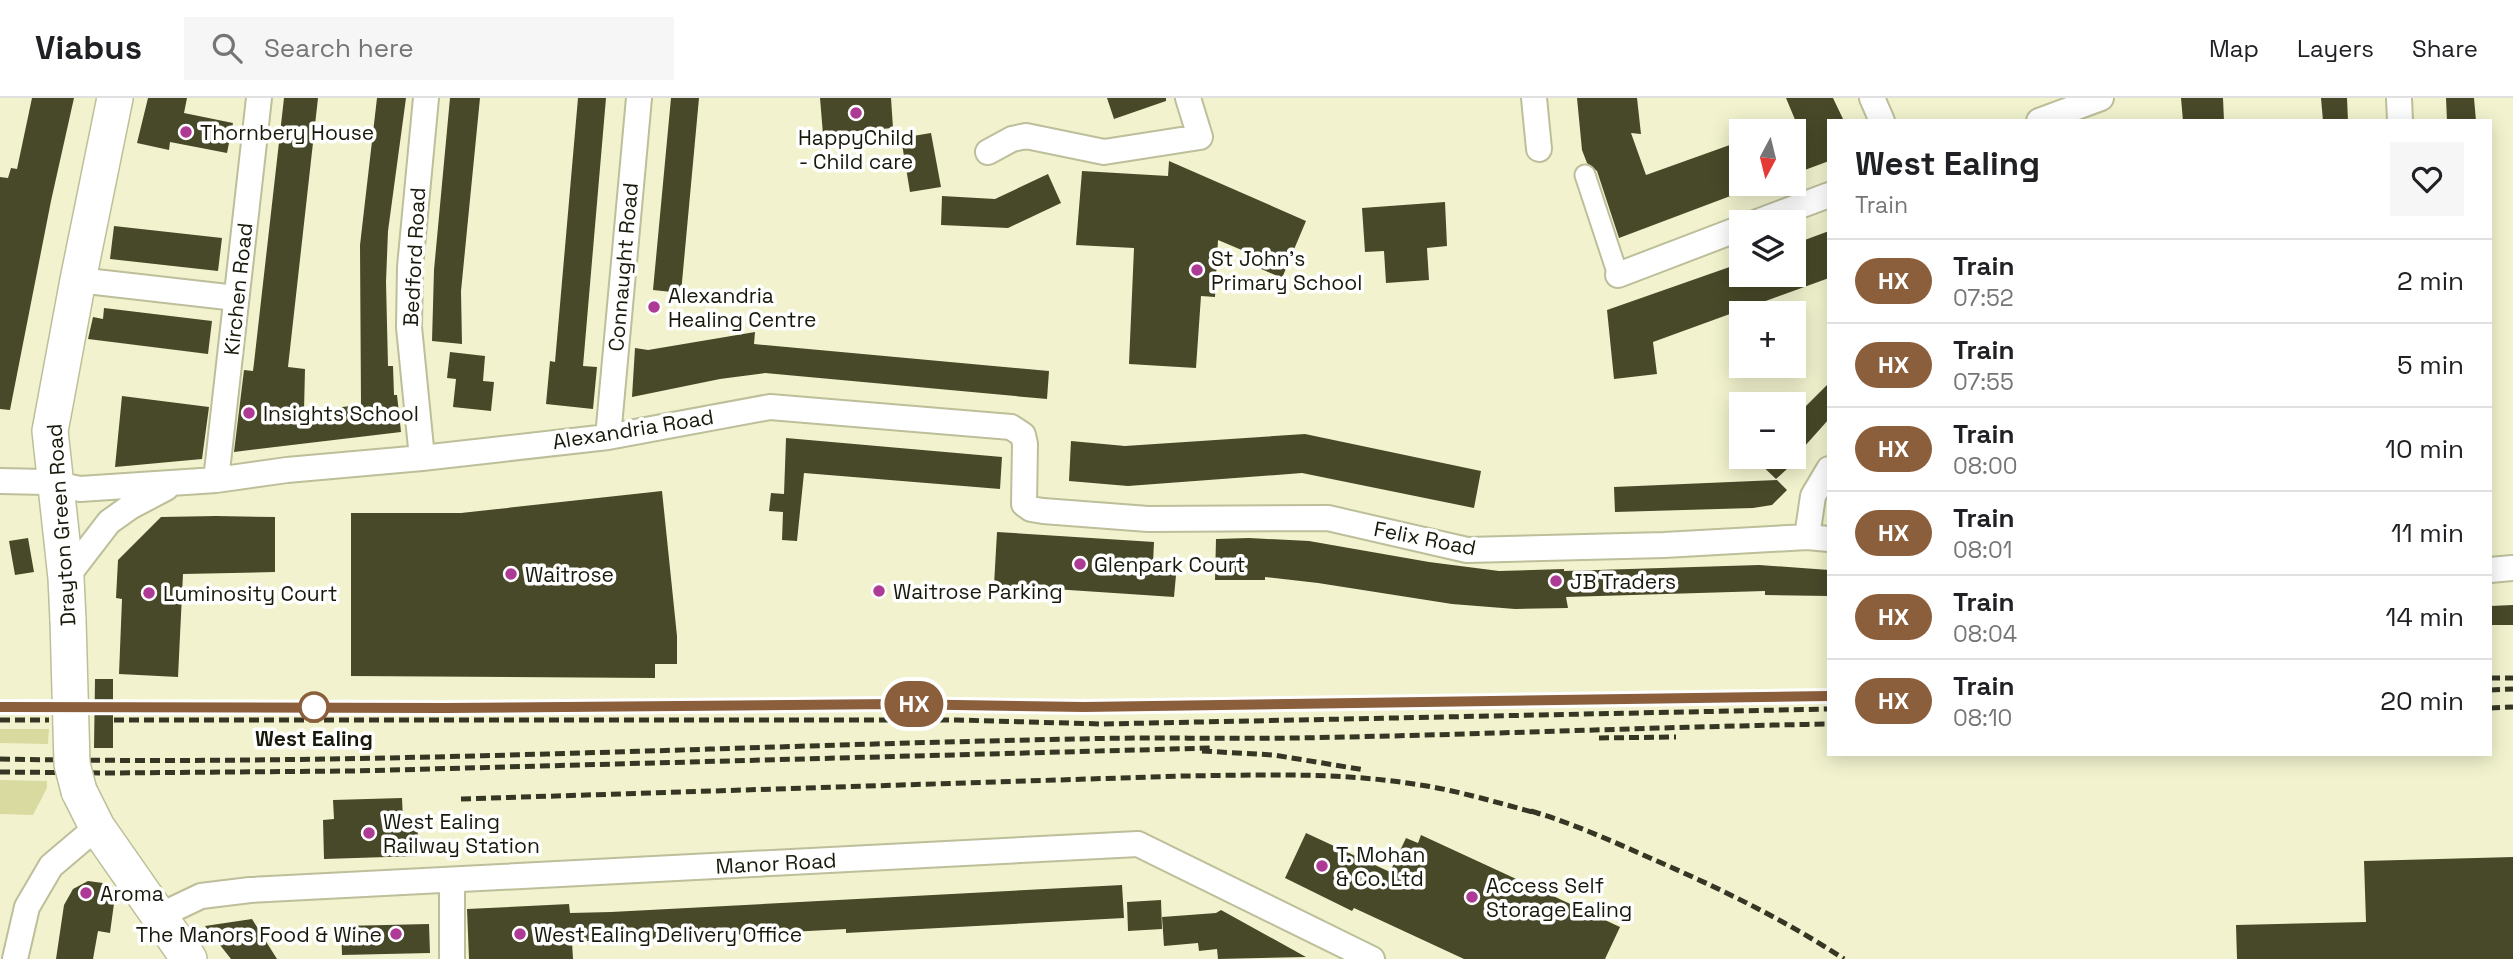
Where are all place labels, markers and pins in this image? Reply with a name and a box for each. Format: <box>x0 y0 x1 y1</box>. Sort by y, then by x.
marker: HappyChild - Child care <box>848 105 864 121</box>
place label: Thornbery House <box>200 119 374 146</box>
marker: Thornbery House <box>178 124 194 140</box>
place label: HappyChild - Child care <box>798 124 914 175</box>
place label: St John's Primary School <box>1211 245 1362 296</box>
marker: St John's Primary School <box>1189 262 1205 278</box>
place label: Alexandria Healing Centre <box>668 282 816 333</box>
marker: Alexandria Healing Centre <box>646 299 662 315</box>
place label: Insights School <box>263 400 419 427</box>
marker: Insights School <box>241 405 257 421</box>
place label: Glenpark Court <box>1094 551 1245 578</box>
marker: Glenpark Court <box>1072 556 1088 572</box>
place label: Waitrose <box>525 561 614 588</box>
marker: Waitrose <box>503 566 519 582</box>
place label: JB Traders <box>1570 568 1676 595</box>
marker: JB Traders <box>1548 573 1564 589</box>
place label: Waitrose Parking <box>893 578 1063 605</box>
place label: Luminosity Court <box>163 580 337 607</box>
marker: Waitrose Parking <box>871 583 887 599</box>
marker: Luminosity Court <box>141 585 157 601</box>
marker: West Ealing <box>299 692 329 722</box>
place label: West Ealing <box>255 725 373 752</box>
place label: West Ealing Railway Station <box>383 808 540 859</box>
marker: West Ealing Railway Station <box>361 825 377 841</box>
place label: T. Mohan & Co. Ltd <box>1336 841 1425 892</box>
marker: T. Mohan & Co. Ltd <box>1314 858 1330 874</box>
place label: Access Self Storage Ealing <box>1486 872 1632 923</box>
place label: Aroma <box>100 880 164 907</box>
marker: Aroma <box>78 885 94 901</box>
marker: Access Self Storage Ealing <box>1464 889 1480 905</box>
place label: The Manors Food & Wine <box>136 921 382 948</box>
place label: West Ealing Delivery Office <box>534 921 802 948</box>
marker: The Manors Food & Wine <box>388 926 404 942</box>
marker: West Ealing Delivery Office <box>512 926 528 942</box>

